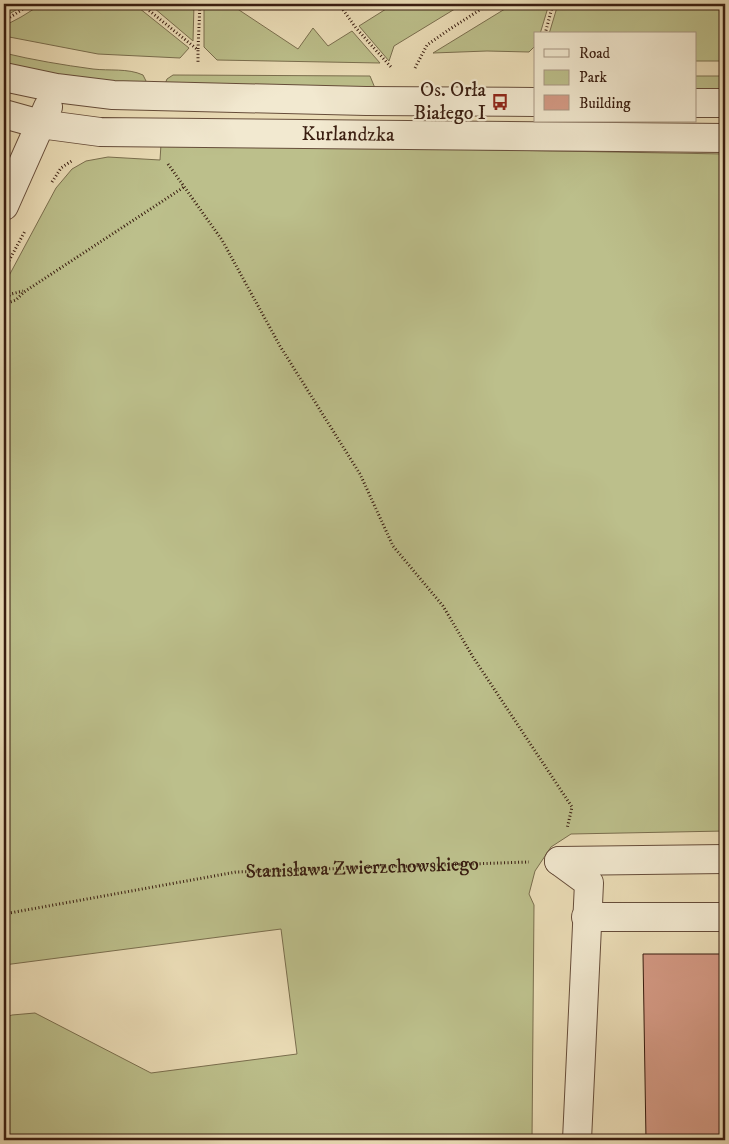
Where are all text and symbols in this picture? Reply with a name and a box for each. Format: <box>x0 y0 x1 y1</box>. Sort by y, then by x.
legend <box>534 32 696 122</box>
text: Road <box>579 44 611 63</box>
text: Park <box>579 68 608 87</box>
place label: Os. Orła Białego I <box>414 78 486 126</box>
bus stop icon: Os. Orła Białego I <box>490 92 510 112</box>
text: Building <box>579 94 631 113</box>
street label: Kurlandzka <box>302 121 395 147</box>
street label: Stanisława Zwierzchowskiego <box>245 851 479 884</box>

